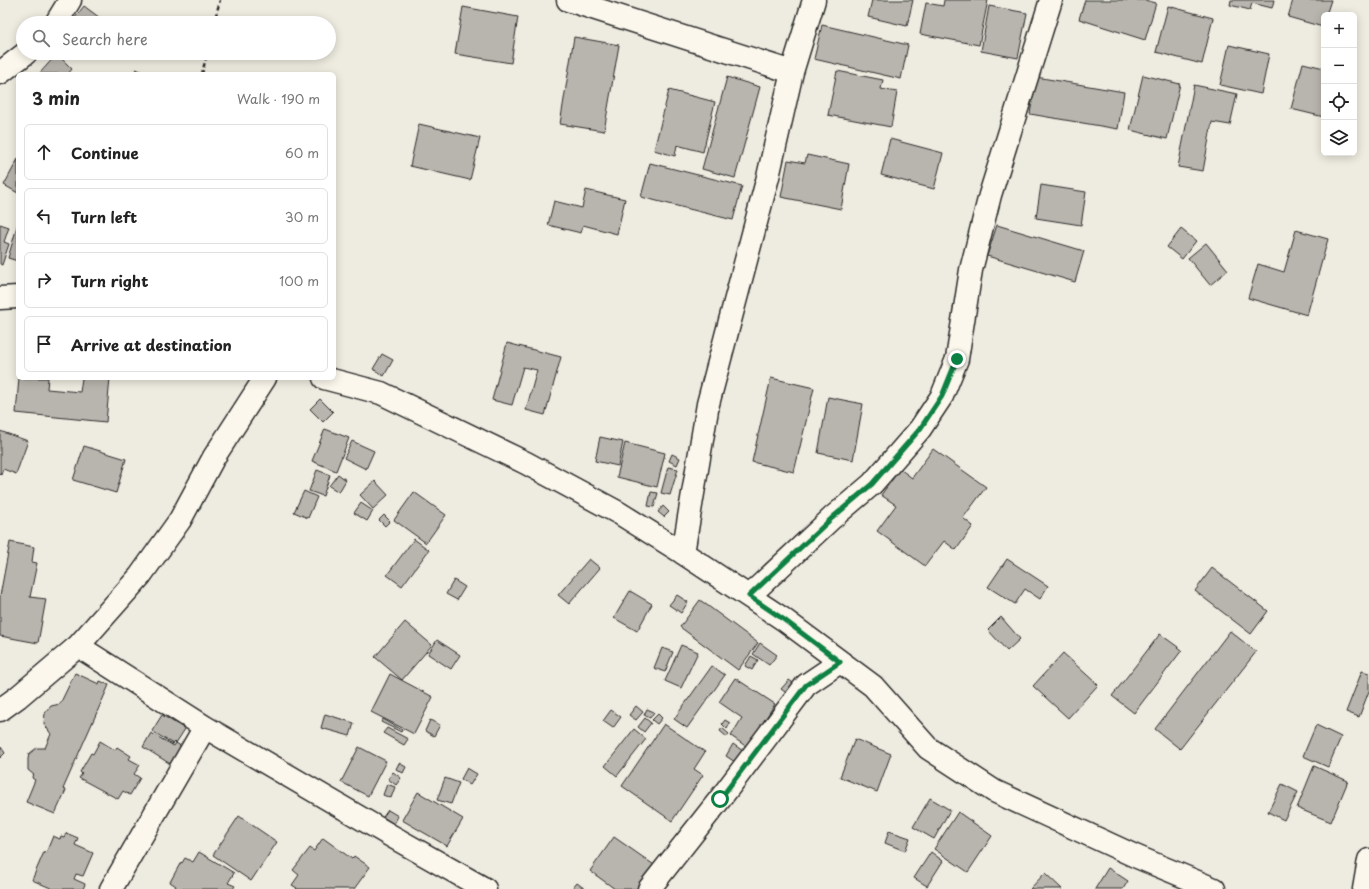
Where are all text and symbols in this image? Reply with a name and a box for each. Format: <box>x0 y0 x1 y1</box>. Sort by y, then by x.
map controls <box>1321 12 1357 156</box>
button: + <box>1321 12 1357 48</box>
search box <box>16 16 336 60</box>
icon: search <box>30 27 52 49</box>
text: Search here <box>62 27 148 50</box>
button: − <box>1321 48 1357 84</box>
button: locate <box>1321 84 1357 120</box>
text: 3 min <box>32 85 80 111</box>
text: Walk · 190 m <box>237 89 320 108</box>
button: layers <box>1321 120 1357 156</box>
icon: ahead <box>33 141 55 163</box>
text: Continue <box>71 141 139 164</box>
text: 60 m <box>285 143 319 162</box>
icon: left <box>33 205 55 227</box>
text: Turn left <box>71 205 137 228</box>
text: 30 m <box>285 207 319 226</box>
icon: right <box>33 269 55 291</box>
text: Turn right <box>71 269 148 292</box>
text: 100 m <box>279 271 319 290</box>
icon: arrive <box>33 333 55 355</box>
text: Arrive at destination <box>71 333 232 356</box>
route end <box>948 350 966 368</box>
route start <box>711 790 729 808</box>

